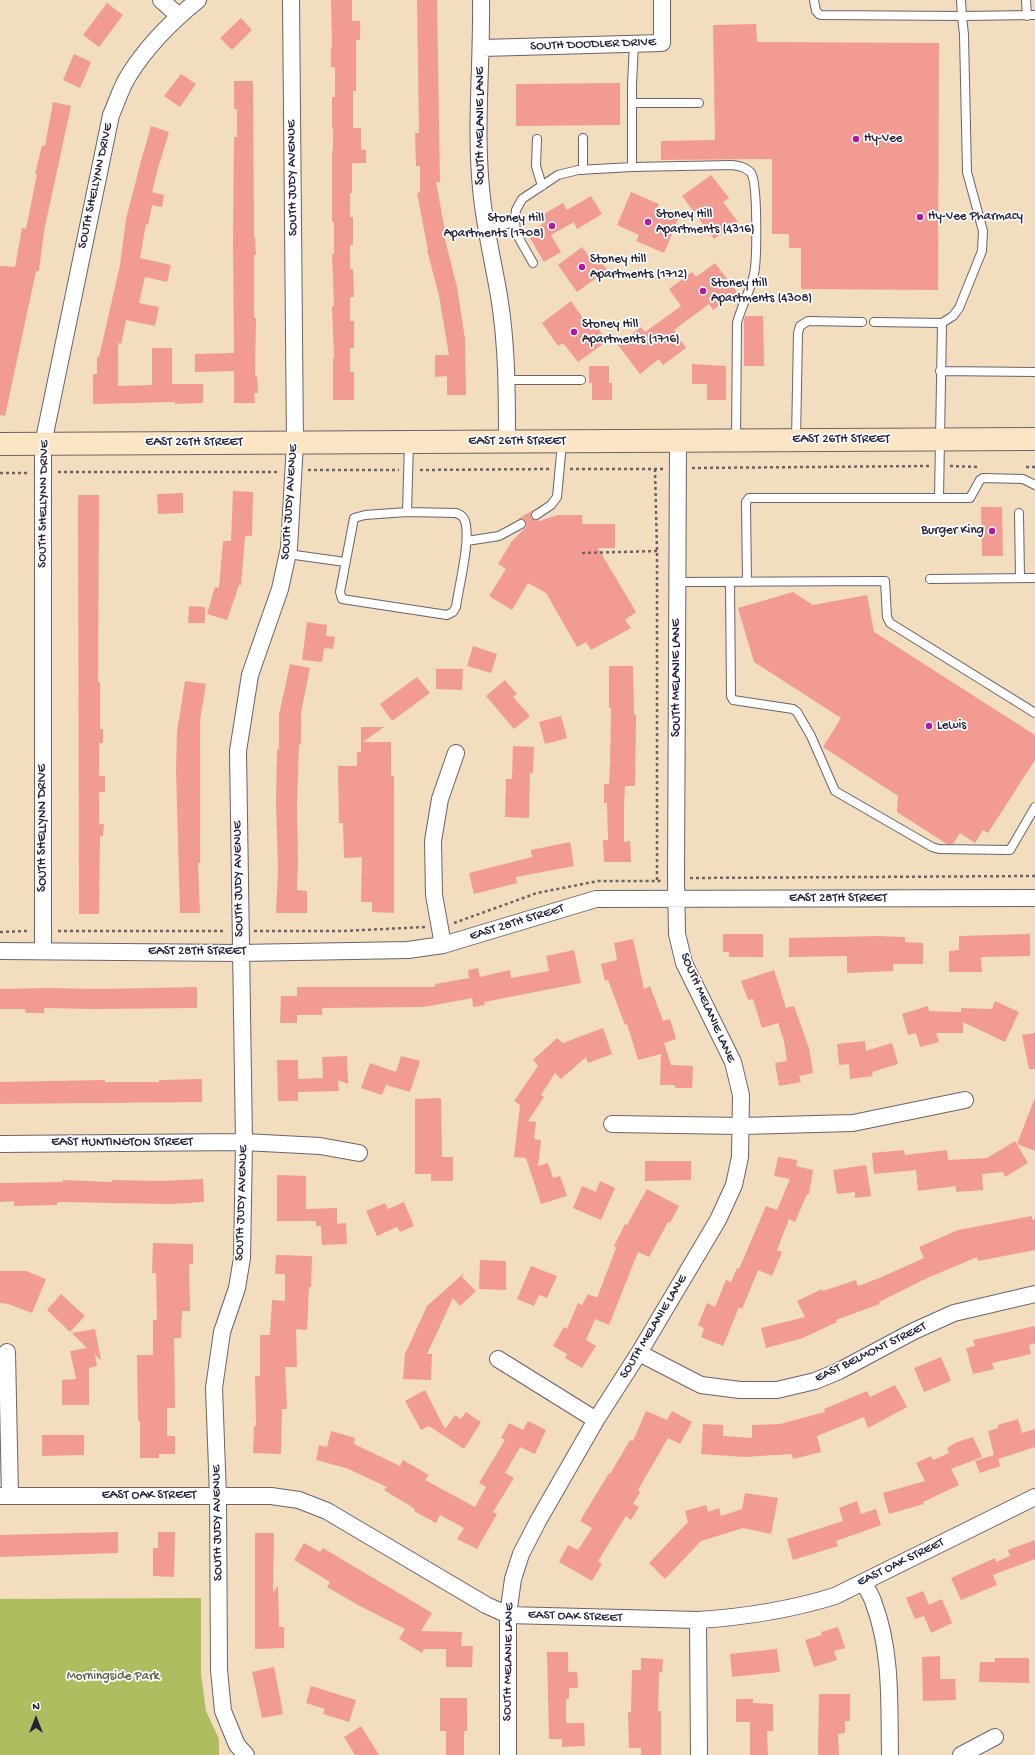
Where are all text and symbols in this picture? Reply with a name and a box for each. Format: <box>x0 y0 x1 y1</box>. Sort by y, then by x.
street label: SOUTH DOODLER DRIVE <box>530 35 656 55</box>
street label: SOUTH MELANIE LANE <box>473 67 489 185</box>
street label: SOUTH JUDY AVENUE <box>284 120 302 236</box>
street label: SOUTH SHELLYNN DRIVE <box>75 122 117 250</box>
place label: Hy-Vee <box>864 131 903 147</box>
marker: Hy-Vee <box>851 134 861 144</box>
place label: Stoney Hill Apartments (4316) <box>656 207 755 238</box>
place label: Hy-Vee Pharmacy <box>928 209 1023 225</box>
place label: Stoney Hill Apartments (1708) <box>444 211 544 242</box>
marker: Hy-Vee Pharmacy <box>915 212 925 222</box>
marker: Stoney Hill Apartments (4316) <box>643 217 653 227</box>
marker: Stoney Hill Apartments (1708) <box>547 221 557 231</box>
place label: Stoney Hill Apartments (1712) <box>590 252 687 283</box>
marker: Stoney Hill Apartments (1712) <box>577 262 587 272</box>
place label: Stoney Hill Apartments (4308) <box>711 276 812 307</box>
marker: Stoney Hill Apartments (4308) <box>698 286 708 296</box>
place label: Stoney Hill Apartments (1716) <box>582 317 680 348</box>
marker: Stoney Hill Apartments (1716) <box>569 327 579 337</box>
street label: EAST 26TH STREET <box>792 432 890 448</box>
street label: EAST 26TH STREET <box>468 434 566 450</box>
street label: EAST 26TH STREET <box>145 435 243 451</box>
street label: SOUTH SHELLYNN DRIVE <box>35 440 53 568</box>
street label: SOUTH JUDY AVENUE <box>278 444 302 560</box>
place label: Burger King <box>921 523 984 539</box>
marker: Burger King <box>987 526 997 536</box>
street label: SOUTH MELANIE LANE <box>669 619 685 737</box>
place label: Lewis <box>937 718 966 734</box>
marker: Lewis <box>924 721 934 731</box>
street label: SOUTH SHELLYNN DRIVE <box>35 764 51 892</box>
street label: SOUTH JUDY AVENUE <box>230 821 248 937</box>
street label: EAST 28TH STREET <box>789 891 887 907</box>
street label: EAST 28TH STREET <box>468 901 566 945</box>
street label: EAST 28TH STREET <box>148 944 246 960</box>
street label: SOUTH MELANIE LANE <box>676 951 738 1065</box>
street label: EAST HUNTINGTON STREET <box>51 1135 193 1151</box>
street label: SOUTH JUDY AVENUE <box>232 1145 252 1261</box>
street label: SOUTH MELANIE LANE <box>617 1272 691 1382</box>
street label: EAST BELMONT STREET <box>813 1319 929 1387</box>
street label: SOUTH JUDY AVENUE <box>209 1465 227 1581</box>
street label: EAST OAK STREET <box>102 1488 196 1504</box>
street label: EAST OAK STREET <box>855 1535 947 1591</box>
street label: SOUTH MELANIE LANE <box>500 1603 518 1721</box>
street label: EAST OAK STREET <box>527 1608 623 1626</box>
park label: Morningside Park <box>67 1669 159 1685</box>
north arrow <box>16 1699 56 1739</box>
text: N <box>32 1701 40 1713</box>

